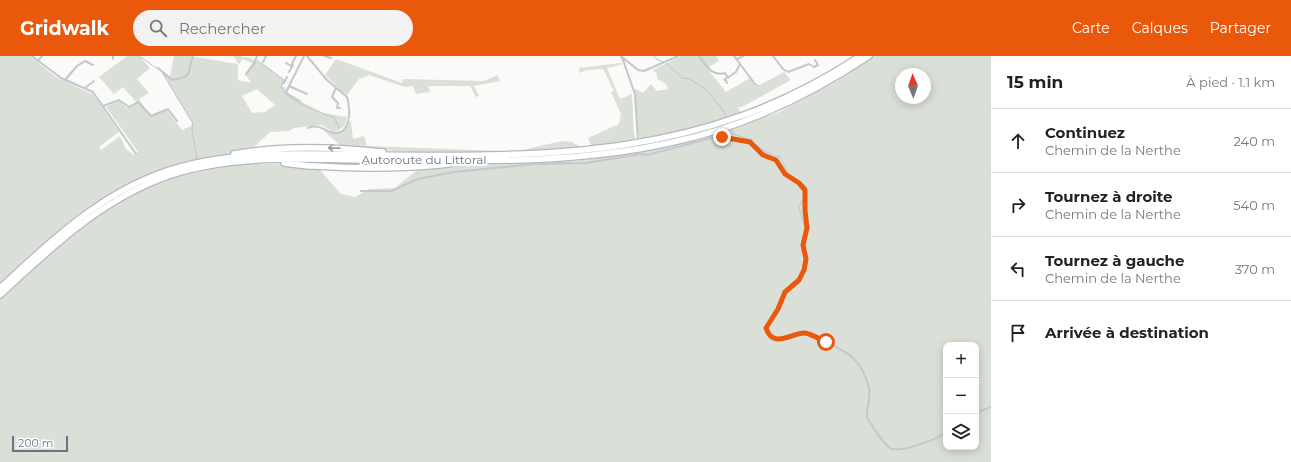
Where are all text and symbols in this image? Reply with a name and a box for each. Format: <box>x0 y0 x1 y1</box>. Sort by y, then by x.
search box <box>133 10 413 46</box>
text: Gridwalk <box>20 17 109 40</box>
icon: search <box>147 17 169 39</box>
text: Rechercher <box>179 19 266 38</box>
text: Carte <box>1072 19 1110 37</box>
text: Calques <box>1132 19 1188 37</box>
text: Partager <box>1210 19 1271 37</box>
north arrow <box>895 68 931 104</box>
text: 15 min <box>1007 72 1063 92</box>
text: À pied · 1.1 km <box>1186 74 1275 90</box>
text: Continuez <box>1045 123 1125 142</box>
route end <box>713 128 731 146</box>
icon: ahead <box>1007 130 1029 152</box>
text: 240 m <box>1234 133 1275 149</box>
text: Chemin de la Nerthe <box>1045 142 1181 158</box>
one-way arrow <box>328 145 341 152</box>
street label: Autoroute du Littoral <box>361 152 487 167</box>
text: Tournez à droite <box>1045 187 1173 206</box>
icon: right <box>1007 194 1029 216</box>
text: 540 m <box>1233 197 1275 213</box>
text: Chemin de la Nerthe <box>1045 206 1181 222</box>
text: Tournez à gauche <box>1045 251 1184 270</box>
icon: left <box>1007 258 1029 280</box>
text: 370 m <box>1235 261 1275 277</box>
text: Chemin de la Nerthe <box>1045 270 1181 286</box>
icon: arrive <box>1007 322 1029 344</box>
text: Arrivée à destination <box>1045 323 1209 342</box>
route start <box>817 333 835 351</box>
map controls <box>943 342 979 450</box>
button: + <box>943 342 979 378</box>
button: − <box>943 378 979 414</box>
button: layers <box>943 414 979 450</box>
scale bar <box>12 434 68 453</box>
text: 200 m <box>18 436 53 450</box>

